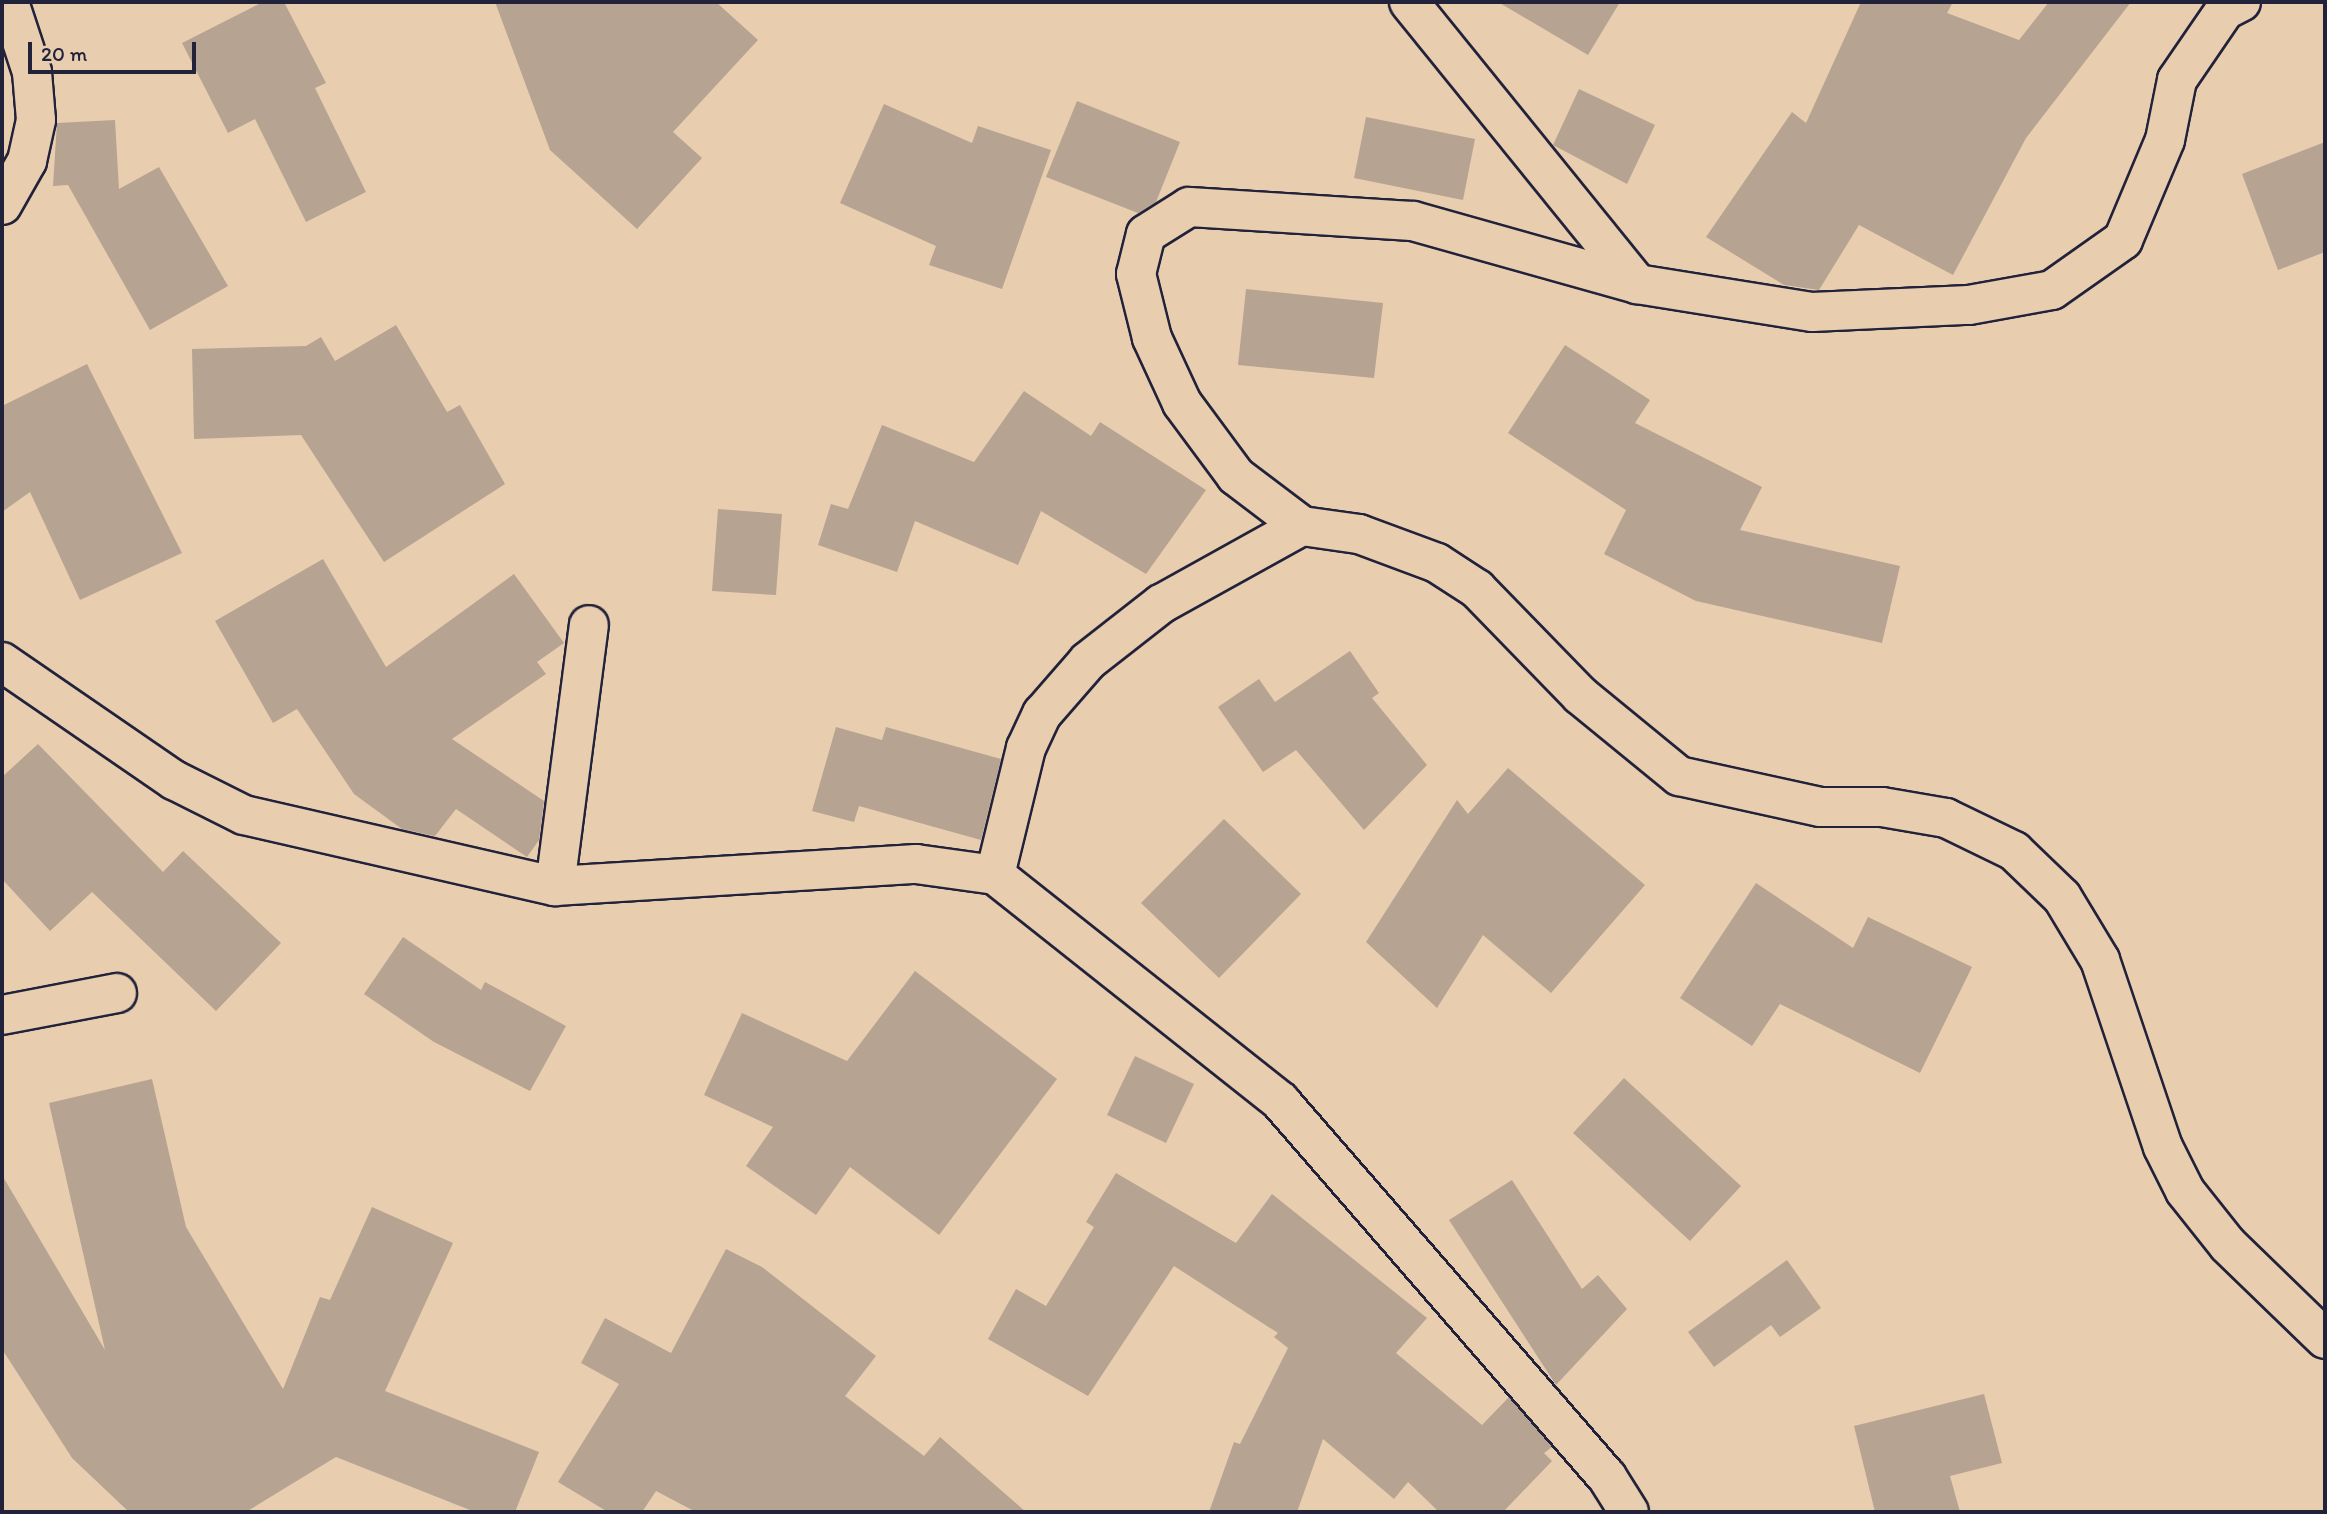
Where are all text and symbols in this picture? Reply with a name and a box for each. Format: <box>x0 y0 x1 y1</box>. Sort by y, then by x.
scale bar <box>32 28 200 72</box>
text: 20 m <box>41 41 87 66</box>

